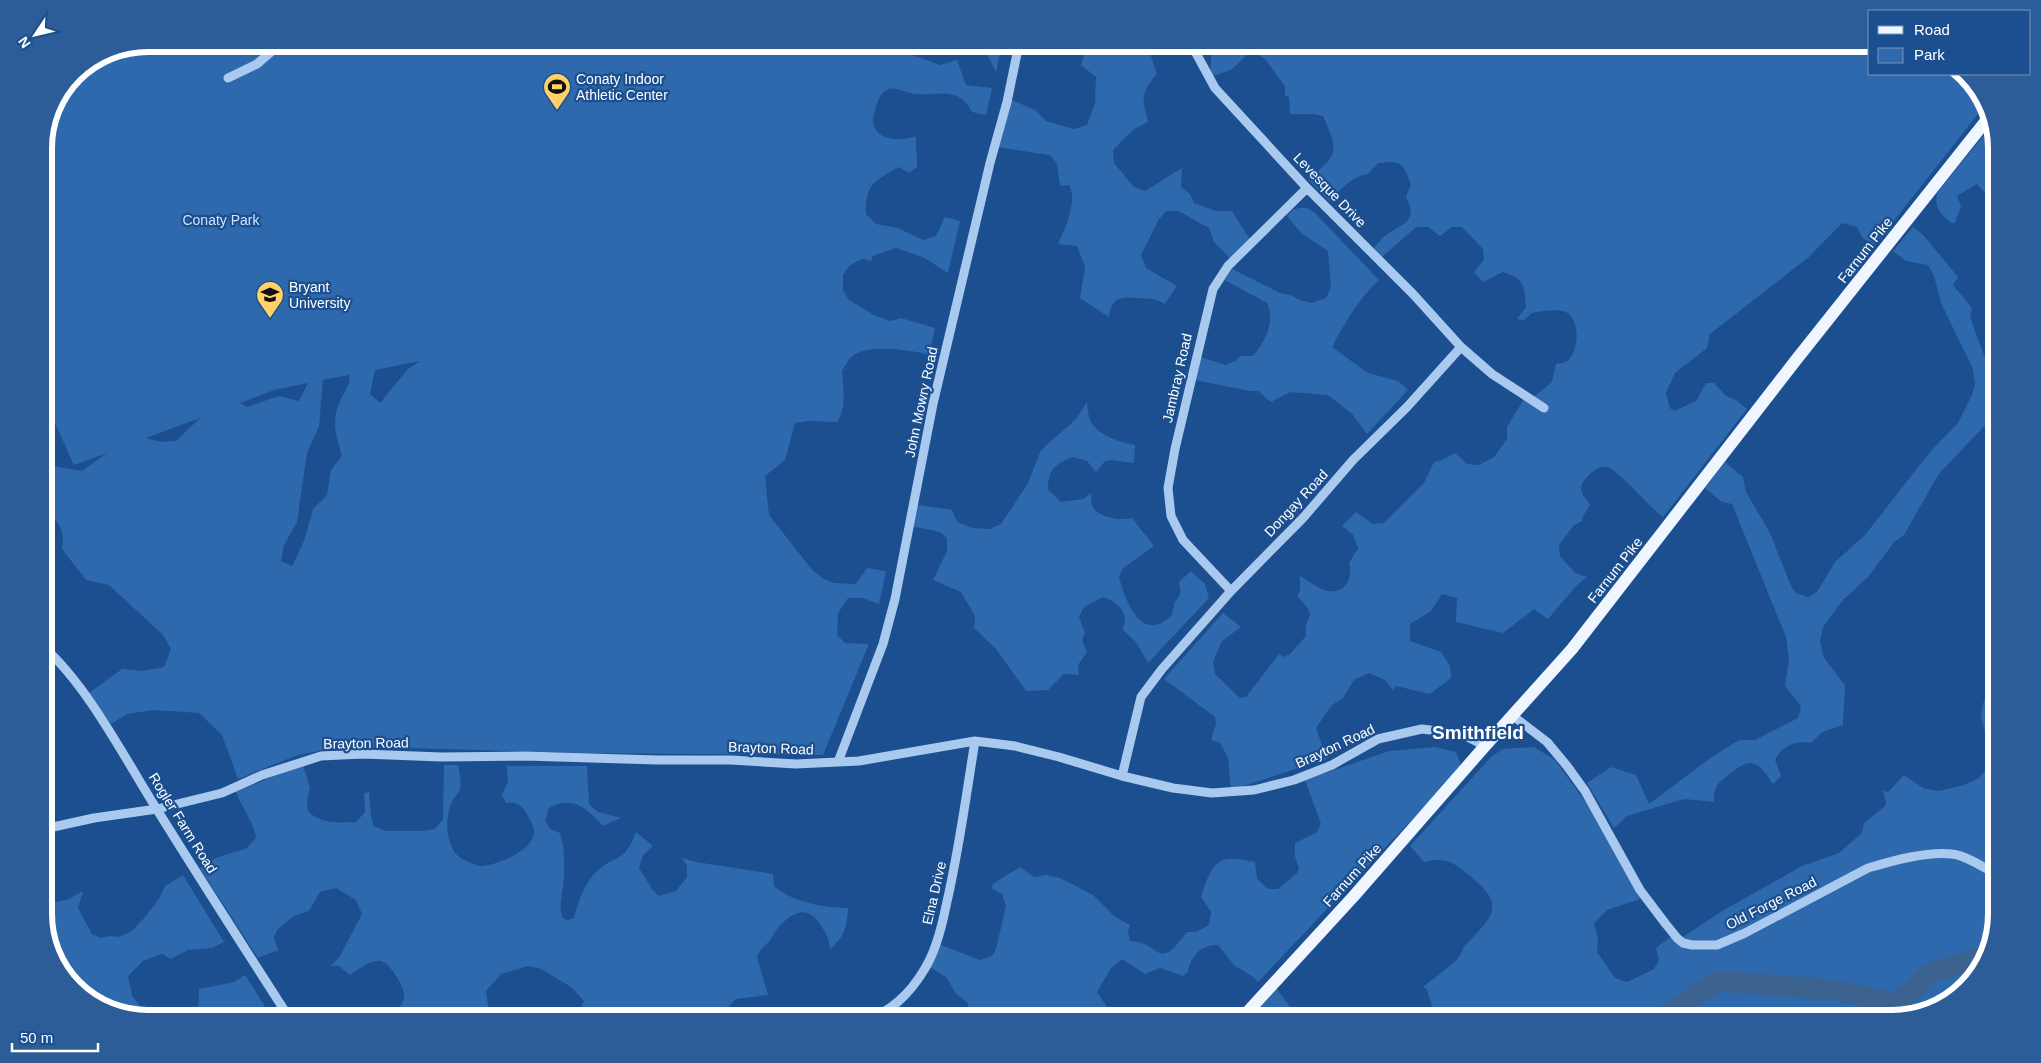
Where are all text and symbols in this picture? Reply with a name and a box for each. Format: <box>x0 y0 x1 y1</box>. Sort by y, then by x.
north arrow <box>10 10 60 60</box>
legend <box>1868 10 2031 75</box>
text: Road <box>1914 21 1950 38</box>
text: N <box>15 34 34 51</box>
text: Park <box>1914 46 1945 63</box>
place label: Conaty Indoor Athletic Center <box>576 71 668 103</box>
sports icon: Conaty Indoor Athletic Center <box>542 72 572 111</box>
street label: Levesque Drive <box>1290 149 1370 231</box>
park label: Conaty Park <box>182 212 261 228</box>
street label: Farnum Pike <box>1834 214 1896 286</box>
place label: Bryant University <box>289 279 350 311</box>
school or university icon: Bryant University <box>255 280 285 319</box>
street label: Jambray Road <box>1159 332 1195 424</box>
street label: John Mowry Road <box>901 345 941 459</box>
street label: Dongay Road <box>1261 466 1331 540</box>
street label: Farnum Pike <box>1584 534 1646 606</box>
street label: Brayton Road <box>1293 721 1377 771</box>
district label: Smithfield <box>1432 722 1524 743</box>
street label: Brayton Road <box>323 734 409 752</box>
street label: Brayton Road <box>728 739 814 757</box>
street label: Rogler Farm Road <box>146 770 220 876</box>
street label: Farnum Pike <box>1320 840 1385 910</box>
street label: Elna Drive <box>919 860 949 926</box>
street label: Old Forge Road <box>1723 873 1819 933</box>
scale bar <box>12 1020 99 1052</box>
text: 50 m <box>20 1029 53 1046</box>

